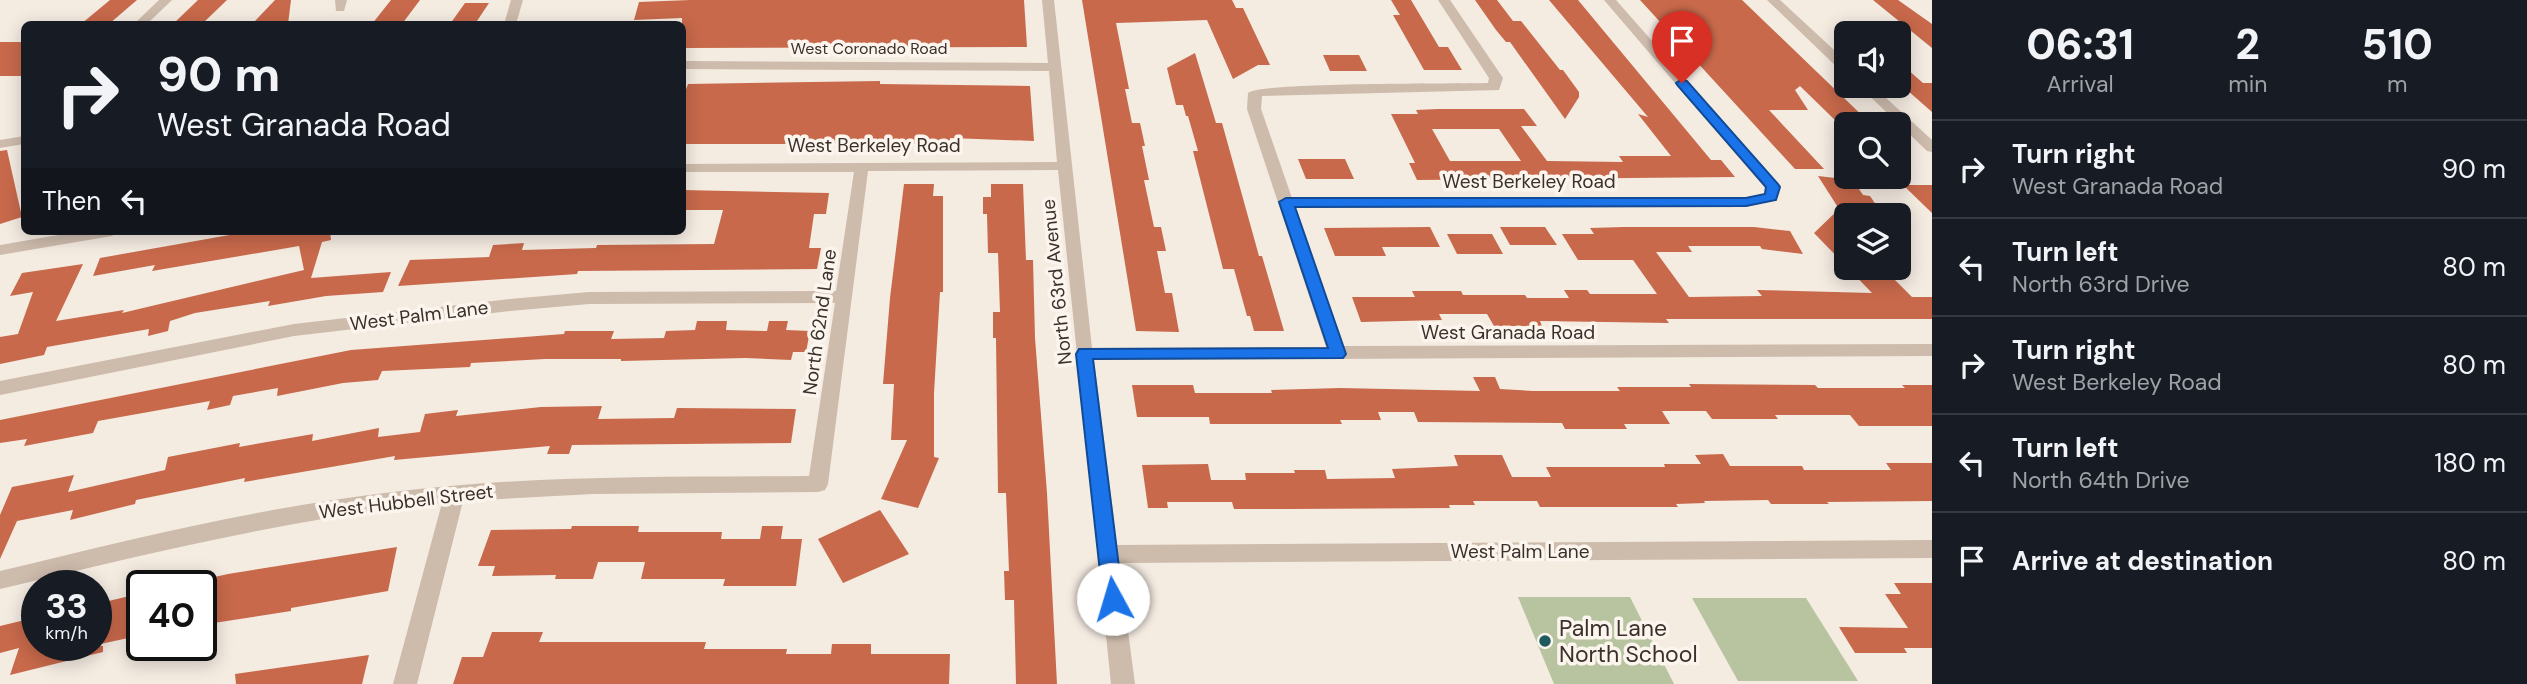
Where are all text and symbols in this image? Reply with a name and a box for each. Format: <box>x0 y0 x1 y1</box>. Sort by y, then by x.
pin <box>1652 11 1712 83</box>
text: 06:31 <box>2026 17 2134 72</box>
text: 2 <box>2236 17 2260 72</box>
text: 510 <box>2362 17 2433 72</box>
map controls <box>1834 21 1911 280</box>
button: sound <box>1834 21 1911 98</box>
icon: arrive <box>1663 22 1701 60</box>
street label: West Coronado Road <box>791 38 947 59</box>
text: 90 m <box>157 42 280 106</box>
icon: right <box>42 49 133 140</box>
text: Arrival <box>2047 69 2114 99</box>
text: min <box>2228 69 2267 99</box>
text: m <box>2387 69 2407 99</box>
text: West Granada Road <box>157 104 451 146</box>
button: search <box>1834 112 1911 189</box>
street label: West Berkeley Road <box>787 133 961 158</box>
text: Turn right <box>2012 137 2136 171</box>
icon: right <box>1953 150 1991 188</box>
text: 90 m <box>2442 152 2506 186</box>
street label: West Berkeley Road <box>1442 169 1616 194</box>
text: West Granada Road <box>2012 171 2223 201</box>
icon: left <box>115 182 153 220</box>
text: Then <box>42 184 101 218</box>
street label: North 63rd Avenue <box>1035 198 1078 366</box>
button: layers <box>1834 203 1911 280</box>
text: Turn left <box>2012 235 2119 269</box>
street label: North 62nd Lane <box>797 247 842 397</box>
icon: left <box>1953 248 1991 286</box>
text: 80 m <box>2442 250 2506 284</box>
text: North 63rd Drive <box>2012 269 2190 299</box>
street label: West Palm Lane <box>349 295 490 336</box>
street label: West Granada Road <box>1421 320 1595 345</box>
text: Turn right <box>2012 333 2136 367</box>
icon: right <box>1953 346 1991 384</box>
text: 80 m <box>2442 348 2506 382</box>
text: West Berkeley Road <box>2012 367 2222 397</box>
text: Turn left <box>2012 431 2119 465</box>
icon: left <box>1953 444 1991 482</box>
text: 180 m <box>2434 446 2506 480</box>
text: North 64th Drive <box>2012 465 2190 495</box>
street label: West Hubbell Street <box>317 478 495 525</box>
street label: West Palm Lane <box>1450 539 1590 564</box>
icon: arrive <box>1953 542 1991 580</box>
text: Arrive at destination <box>2012 544 2273 578</box>
text: 80 m <box>2442 544 2506 578</box>
position arrow <box>1076 562 1150 636</box>
speed limit sign: 40 <box>126 570 217 661</box>
text: 33 <box>45 583 88 629</box>
place label: Palm Lane North School <box>1559 613 1698 669</box>
text: km/h <box>45 621 88 645</box>
marker: Palm Lane North School <box>1537 633 1553 649</box>

